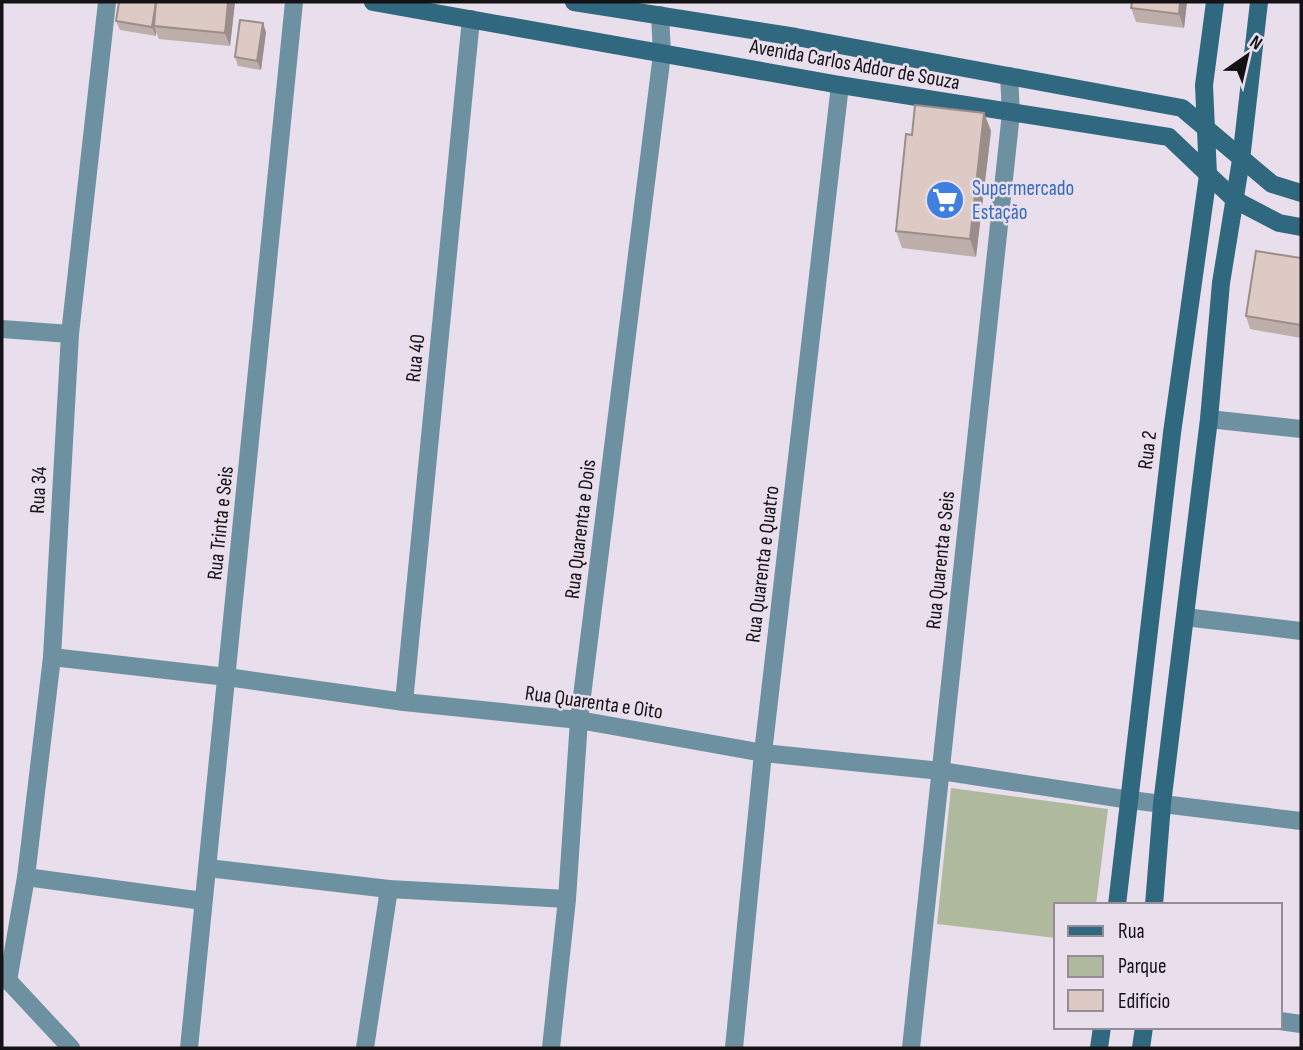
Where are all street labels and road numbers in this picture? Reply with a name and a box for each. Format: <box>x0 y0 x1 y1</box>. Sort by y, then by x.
street label: Avenida Carlos Addor de Souza <box>747 34 962 95</box>
street label: Rua 40 <box>401 333 430 383</box>
street label: Rua 2 <box>1133 429 1162 471</box>
street label: Rua Quarenta e Dois <box>560 458 601 600</box>
street label: Rua 34 <box>25 465 52 514</box>
street label: Rua Trinta e Seis <box>202 465 239 581</box>
street label: Rua Quarenta e Quatro <box>740 484 785 644</box>
street label: Rua Quarenta e Seis <box>921 490 960 630</box>
street label: Rua Quarenta e Oito <box>523 680 665 725</box>

